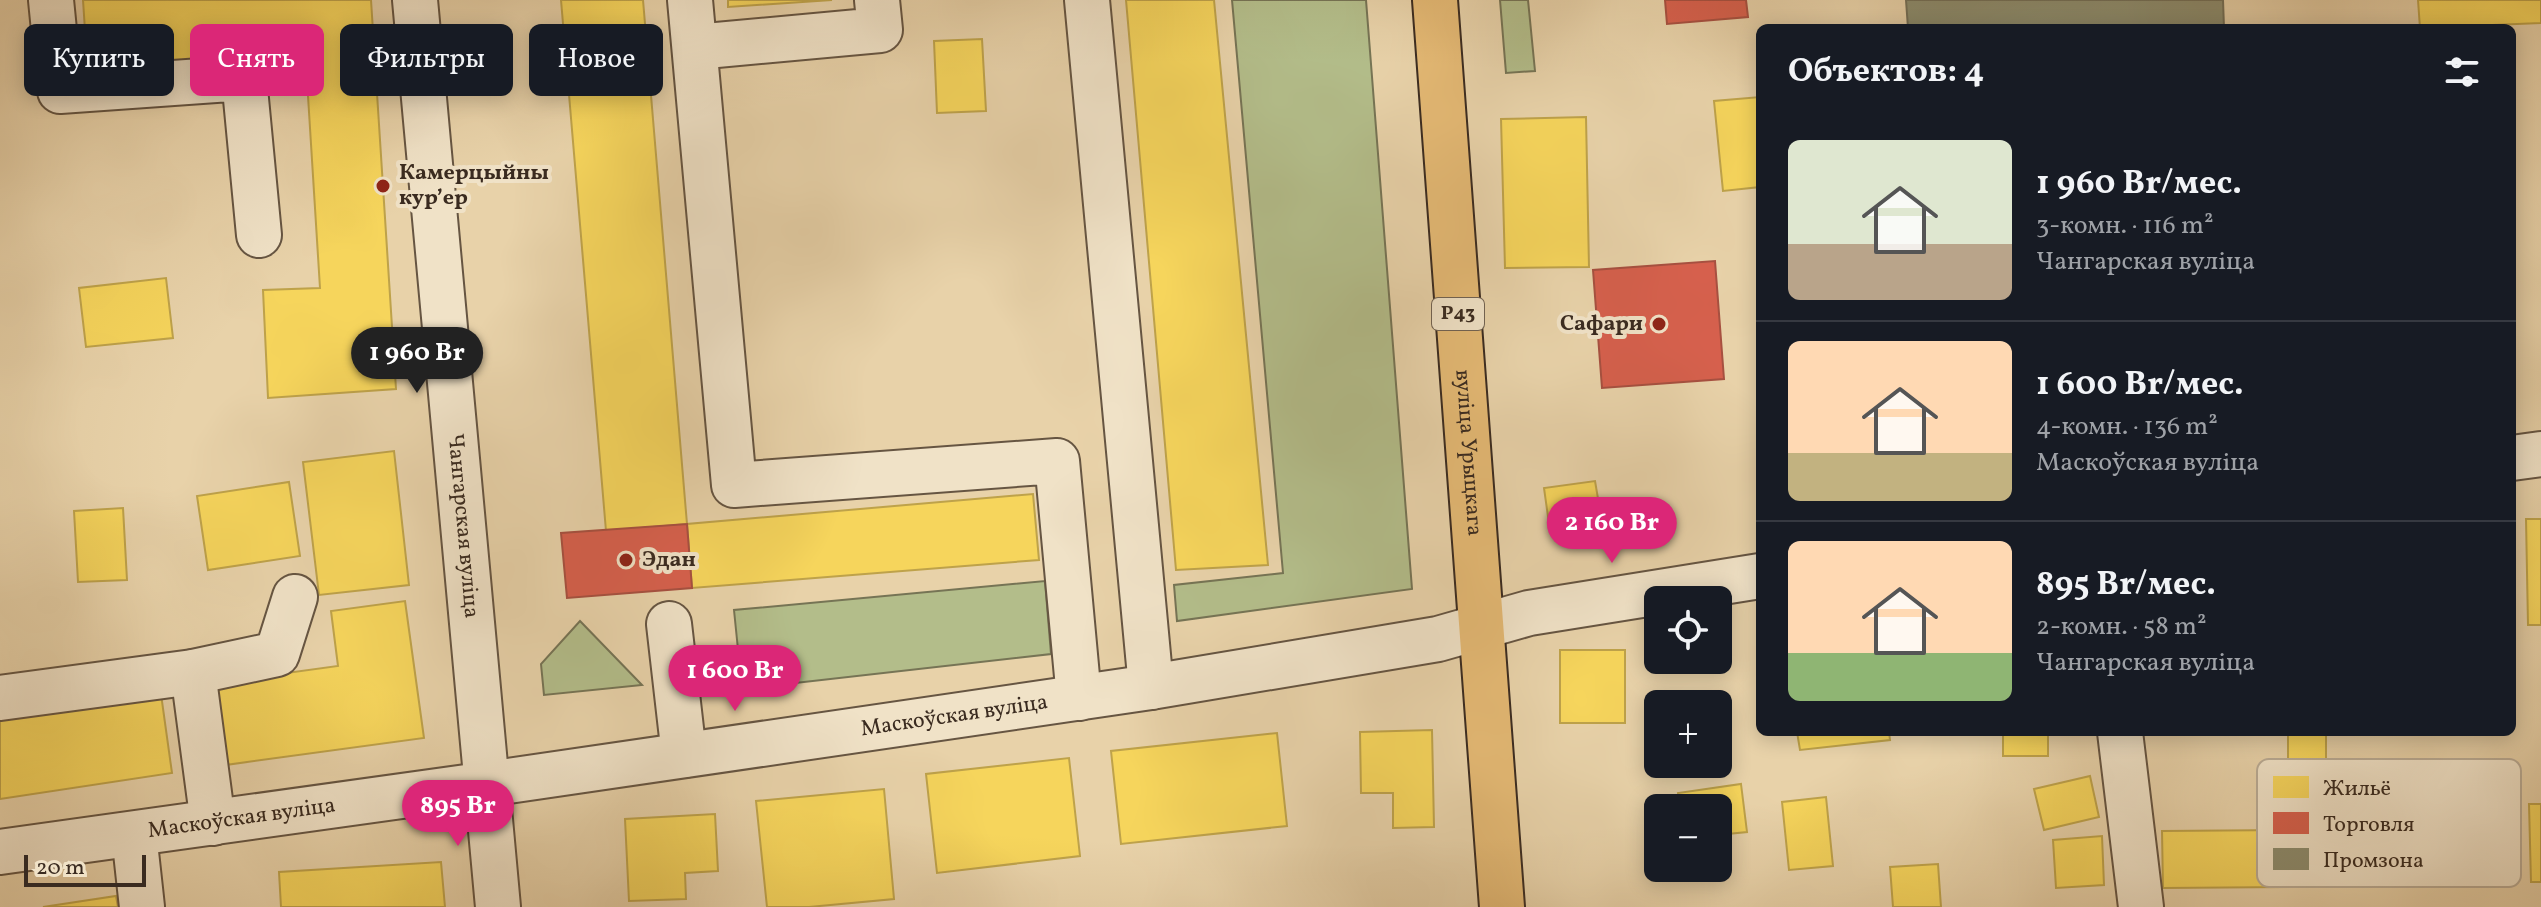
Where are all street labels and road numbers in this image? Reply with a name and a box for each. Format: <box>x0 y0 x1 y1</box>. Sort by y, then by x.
road number: Р43 <box>1432 298 1484 330</box>
street label: вуліца Урыцкага <box>1447 368 1490 537</box>
street label: Чангарская вуліца <box>439 432 487 620</box>
street label: Маскоўская вуліца <box>859 687 1050 745</box>
street label: Маскоўская вуліца <box>146 790 337 847</box>

